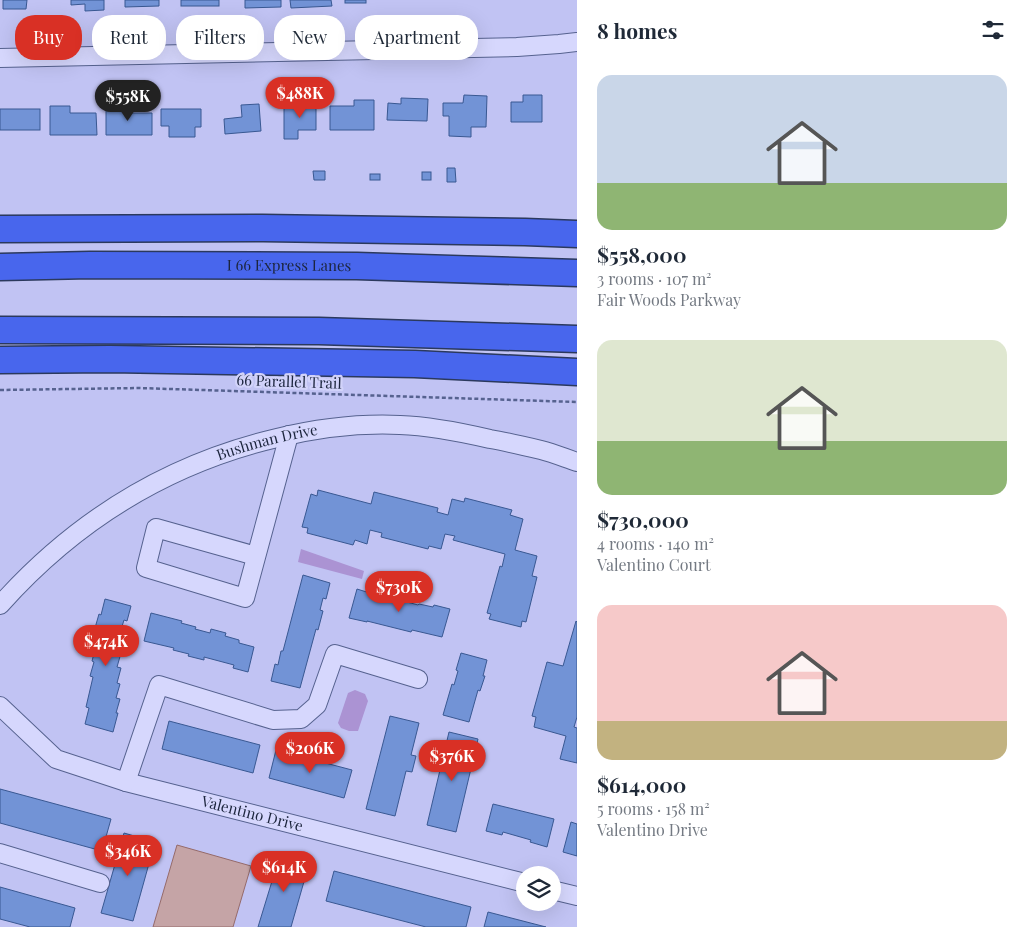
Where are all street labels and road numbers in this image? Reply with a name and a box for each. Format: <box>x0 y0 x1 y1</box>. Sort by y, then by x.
street label: I 66 Express Lanes <box>227 255 351 275</box>
street label: 66 Parallel Trail <box>236 369 342 393</box>
street label: Bushman Drive <box>213 419 319 464</box>
street label: Valentino Drive <box>199 790 305 835</box>

